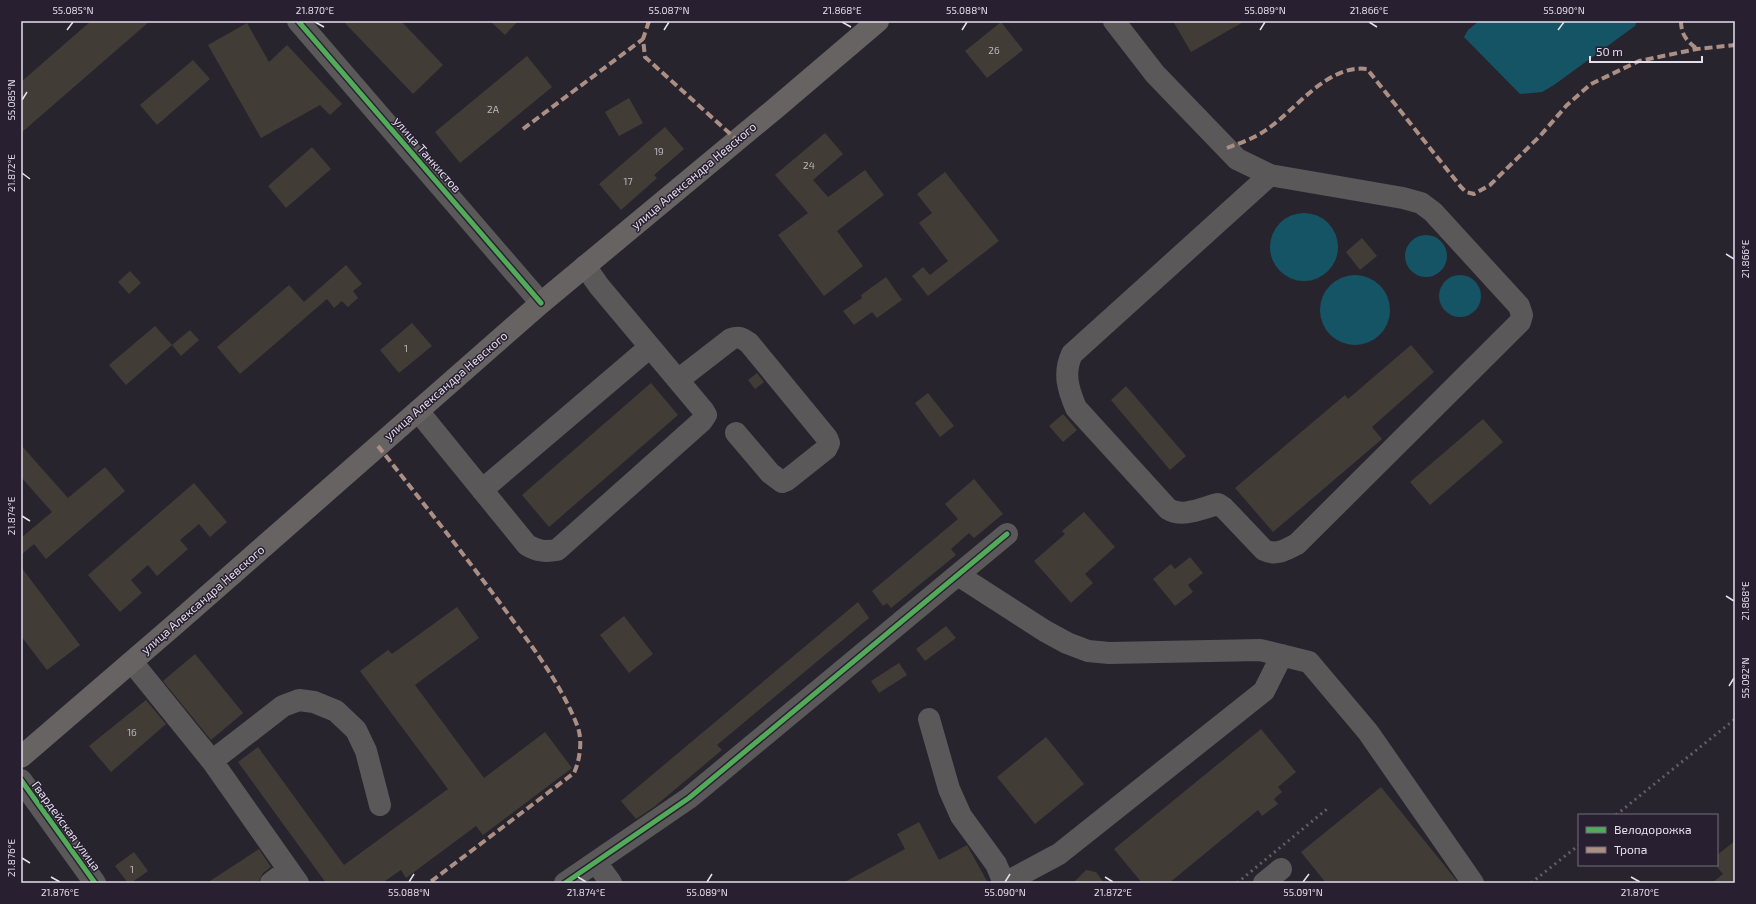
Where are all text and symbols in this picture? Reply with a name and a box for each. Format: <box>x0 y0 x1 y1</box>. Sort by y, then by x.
text: 55.085°N <box>52 4 94 16</box>
text: 21.870°E <box>296 4 335 16</box>
text: 55.087°N <box>649 4 689 16</box>
text: 21.868°E <box>823 4 862 16</box>
text: 55.088°N <box>946 4 988 16</box>
text: 55.089°N <box>1244 4 1286 16</box>
text: 21.866°E <box>1350 4 1389 16</box>
text: 55.090°N <box>1543 4 1585 16</box>
scale bar <box>1590 38 1702 64</box>
house number: 26 <box>988 44 1000 56</box>
text: 50 m <box>1596 44 1623 58</box>
text: 55.085°N <box>5 79 17 121</box>
house number: 2А <box>487 103 500 115</box>
street label: улица Танкистов <box>390 114 464 196</box>
street label: улица Александра Невского <box>628 119 759 232</box>
house number: 19 <box>654 145 664 157</box>
text: 21.872°E <box>5 154 17 192</box>
house number: 24 <box>803 159 815 171</box>
house number: 17 <box>623 175 633 187</box>
text: 21.866°E <box>1739 239 1751 278</box>
street label: улица Александра Невского <box>381 328 511 443</box>
house number: 1 <box>404 342 408 354</box>
text: 21.874°E <box>5 496 17 535</box>
street label: улица Александра Невского <box>138 542 268 657</box>
text: 21.868°E <box>1739 581 1751 620</box>
text: 55.092°N <box>1739 657 1751 699</box>
house number: 16 <box>127 726 137 738</box>
street label: Гвардейская улица <box>29 778 104 874</box>
legend <box>1578 814 1718 866</box>
text: Велодорожка <box>1614 822 1692 836</box>
text: 21.876°E <box>5 839 17 877</box>
text: Тропа <box>1614 842 1647 856</box>
house number: 1 <box>130 863 134 875</box>
text: 21.876°E <box>41 886 79 898</box>
text: 55.088°N <box>388 886 430 898</box>
text: 21.874°E <box>567 886 606 898</box>
text: 55.089°N <box>686 886 728 898</box>
text: 55.090°N <box>984 886 1026 898</box>
text: 21.872°E <box>1094 886 1132 898</box>
text: 55.091°N <box>1283 886 1323 898</box>
text: 21.870°E <box>1621 886 1660 898</box>

